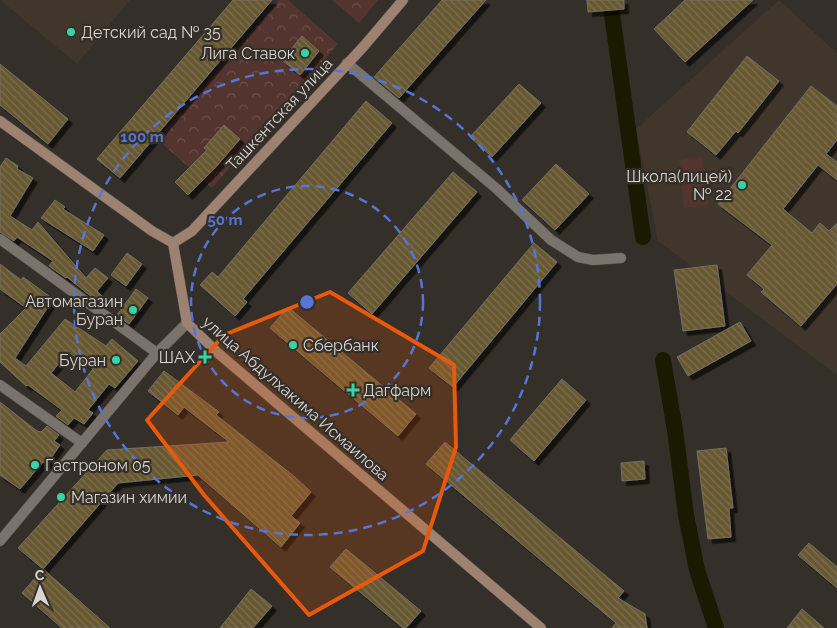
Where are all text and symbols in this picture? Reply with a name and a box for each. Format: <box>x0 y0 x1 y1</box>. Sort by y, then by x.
place label: Детский сад № 35 <box>81 23 221 42</box>
marker: Детский сад № 35 <box>65 26 77 38</box>
place label: Лига Ставок <box>201 44 295 63</box>
marker: Лига Ставок <box>299 47 311 59</box>
street label: Ташкентская улица <box>222 54 336 175</box>
text: 100 m <box>120 128 164 146</box>
place label: Школа(лицей) № 22 <box>626 167 732 204</box>
marker: Школа(лицей) № 22 <box>736 179 748 191</box>
text: 50 m <box>207 211 243 229</box>
place label: Автомагазин Буран <box>25 292 123 329</box>
centre of rings <box>298 293 316 311</box>
marker: Автомагазин Буран <box>127 304 139 316</box>
street label: улица Абдулхакима Исмаилова <box>199 312 393 485</box>
place label: Сбербанк <box>303 336 379 355</box>
marker: Сбербанк <box>287 339 299 351</box>
place label: ШАХ <box>159 348 196 367</box>
place label: Буран <box>59 351 106 370</box>
marker: ШАХ <box>199 351 211 363</box>
marker: Буран <box>110 354 122 366</box>
place label: Дагфарм <box>363 381 431 400</box>
marker: Дагфарм <box>347 384 359 396</box>
place label: Гастроном 05 <box>45 456 151 475</box>
marker: Гастроном 05 <box>29 459 41 471</box>
place label: Магазин химии <box>71 488 187 507</box>
marker: Магазин химии <box>55 491 67 503</box>
north arrow <box>15 563 65 613</box>
text: С <box>34 567 45 583</box>

